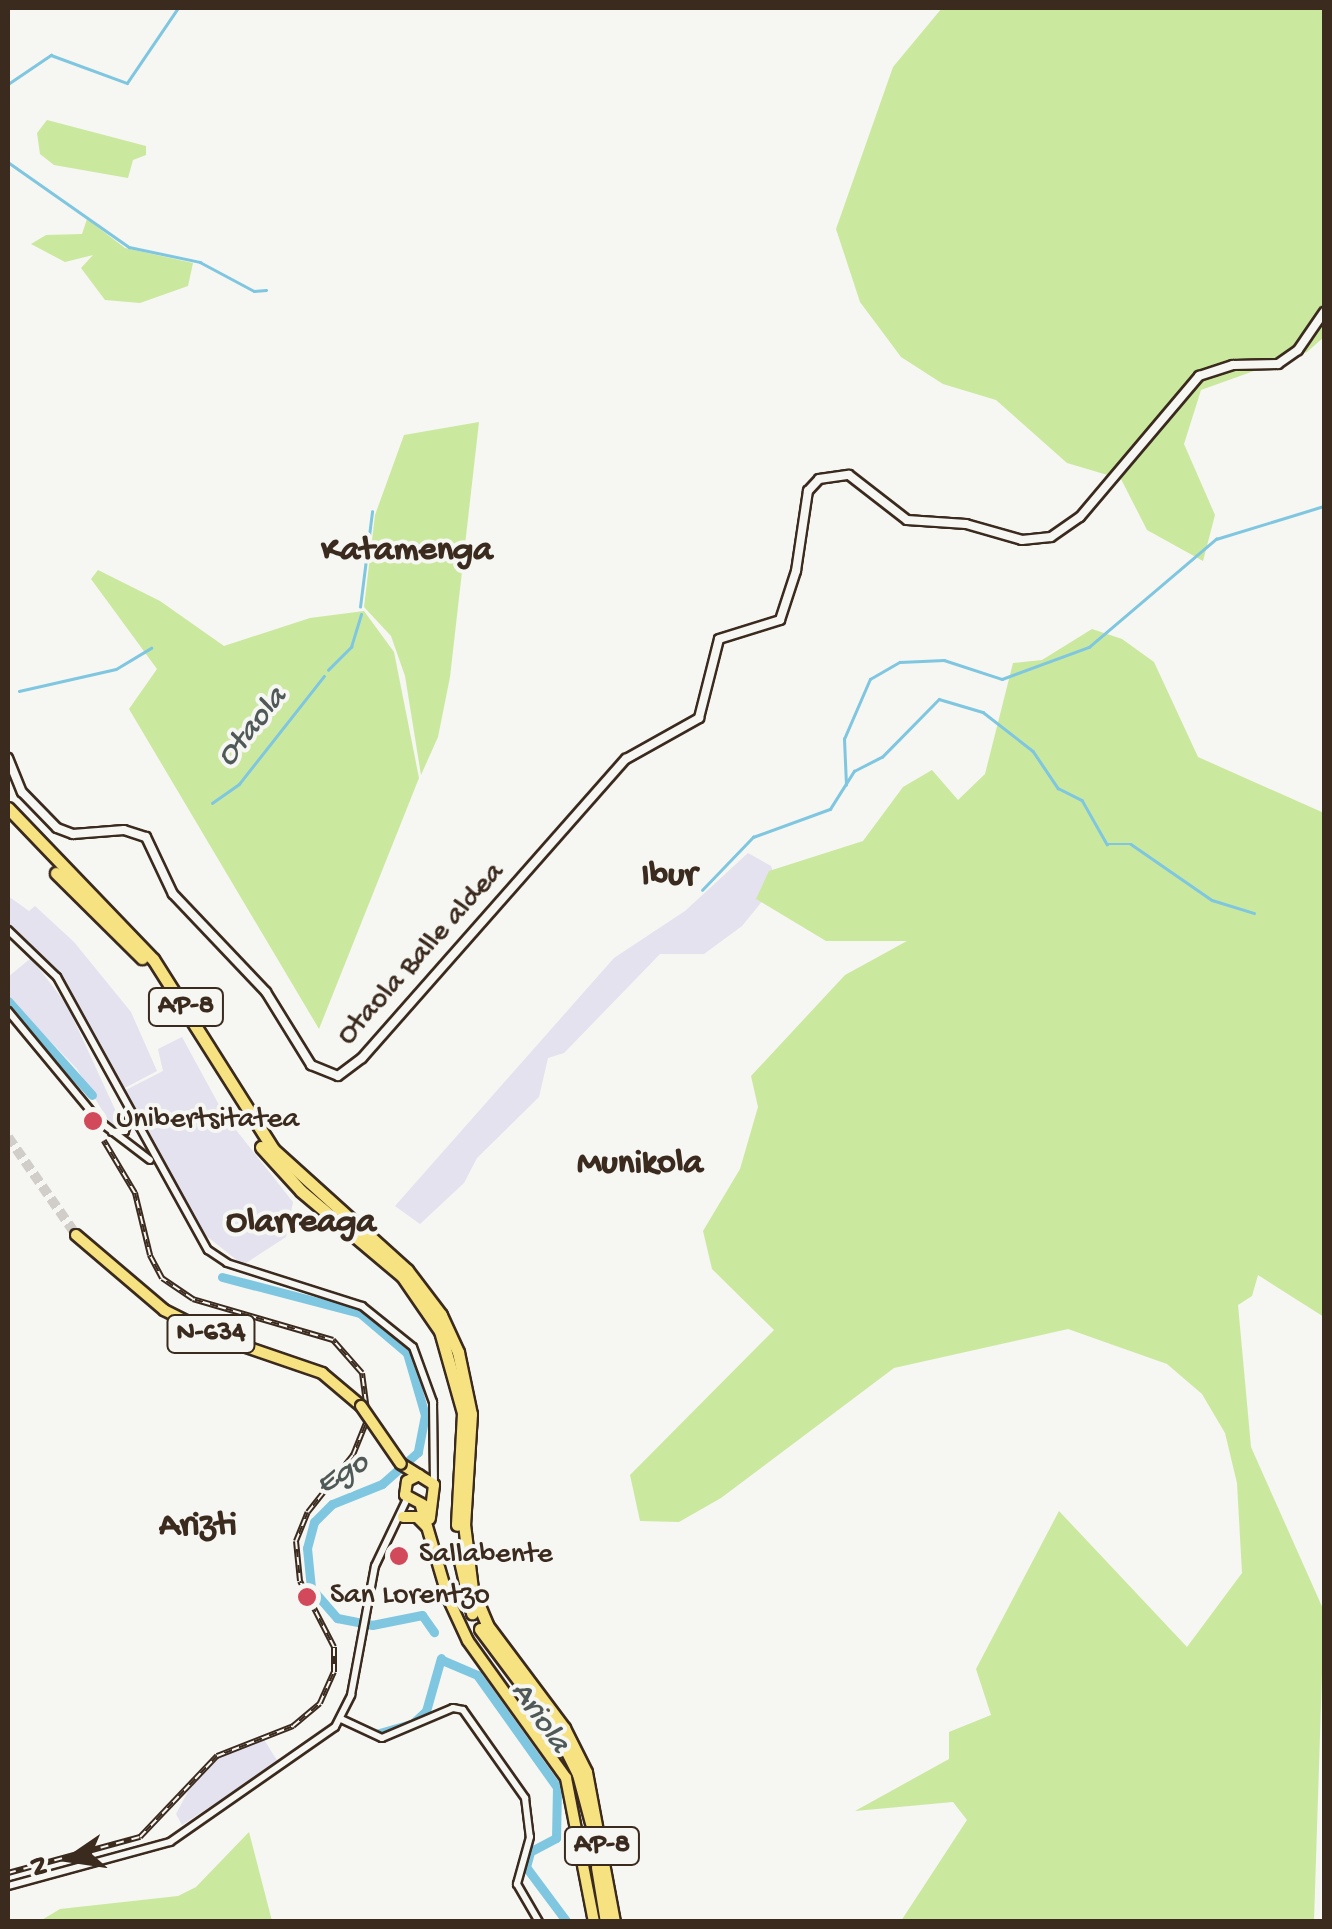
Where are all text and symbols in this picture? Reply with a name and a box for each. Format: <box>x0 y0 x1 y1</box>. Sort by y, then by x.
district label: Katamenga <box>321 531 493 573</box>
water label: Otaola <box>209 680 297 776</box>
street label: Otaola Balle aldea <box>330 856 514 1054</box>
district label: Ibur <box>641 856 697 898</box>
road number: AP-8 <box>146 984 226 1030</box>
place label: Unibertsitatea <box>116 1103 299 1139</box>
marker: Unibertsitatea <box>80 1108 106 1134</box>
district label: Munikola <box>577 1144 703 1186</box>
district label: Olarreaga <box>226 1203 376 1245</box>
road number: N-634 <box>166 1311 256 1357</box>
water label: Ego <box>310 1445 376 1505</box>
district label: Arizti <box>159 1506 237 1548</box>
place label: Sallabente <box>419 1538 553 1574</box>
marker: Sallabente <box>388 1545 410 1567</box>
place label: San Lorentzo <box>330 1579 490 1615</box>
marker: San Lorentzo <box>294 1584 320 1610</box>
water label: Ariola <box>501 1675 577 1761</box>
north arrow <box>20 1809 120 1909</box>
road number: AP-8 <box>562 1823 642 1869</box>
text: N <box>22 1853 58 1878</box>

